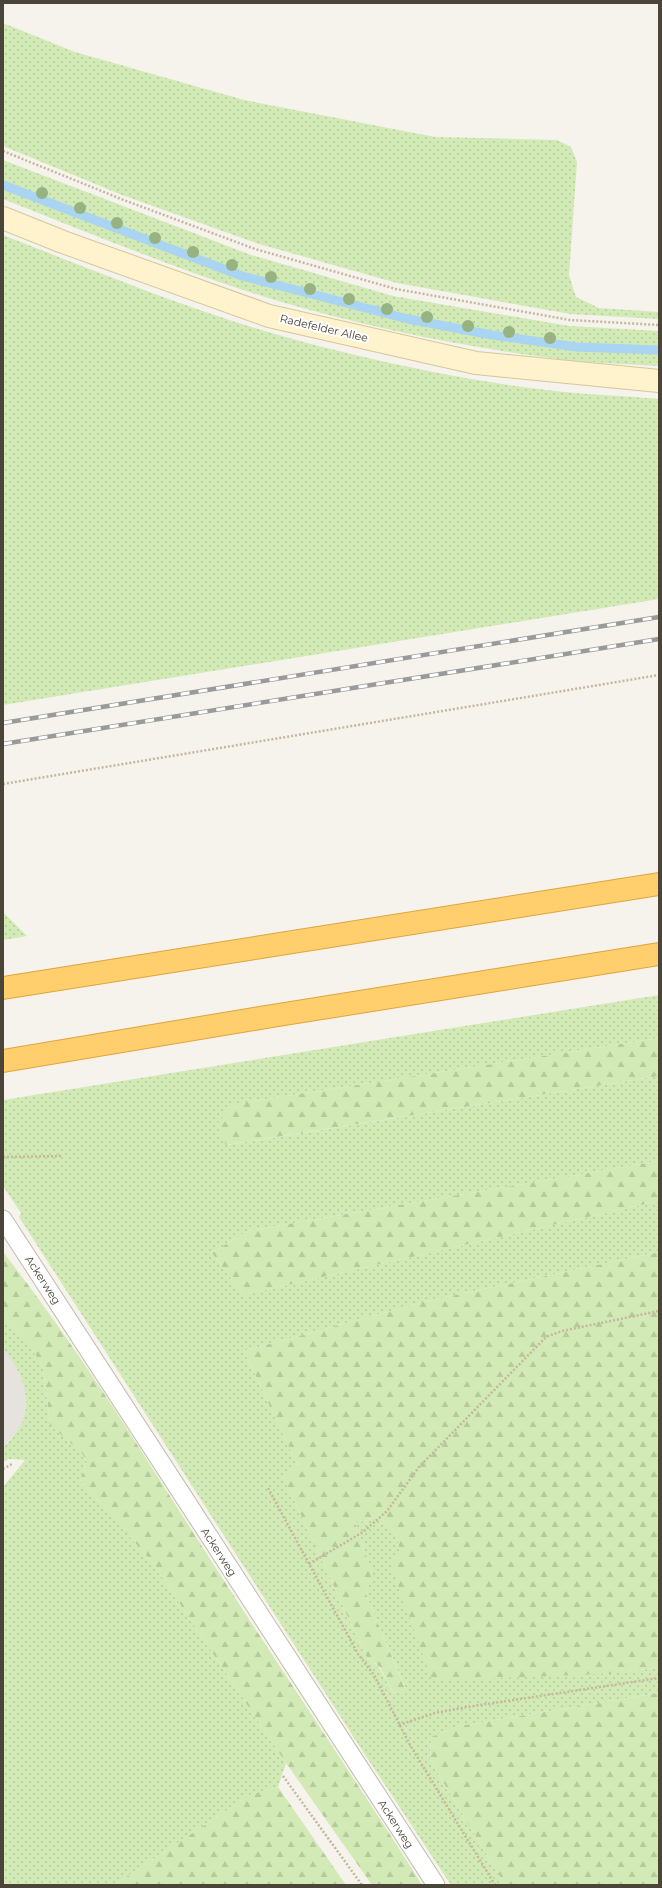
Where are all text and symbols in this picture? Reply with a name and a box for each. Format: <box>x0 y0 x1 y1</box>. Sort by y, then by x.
street label: Radefelder Allee <box>278 311 370 345</box>
street label: Ackerweg <box>22 1253 64 1307</box>
street label: Ackerweg <box>198 1525 240 1579</box>
street label: Ackerweg <box>375 1797 417 1851</box>

